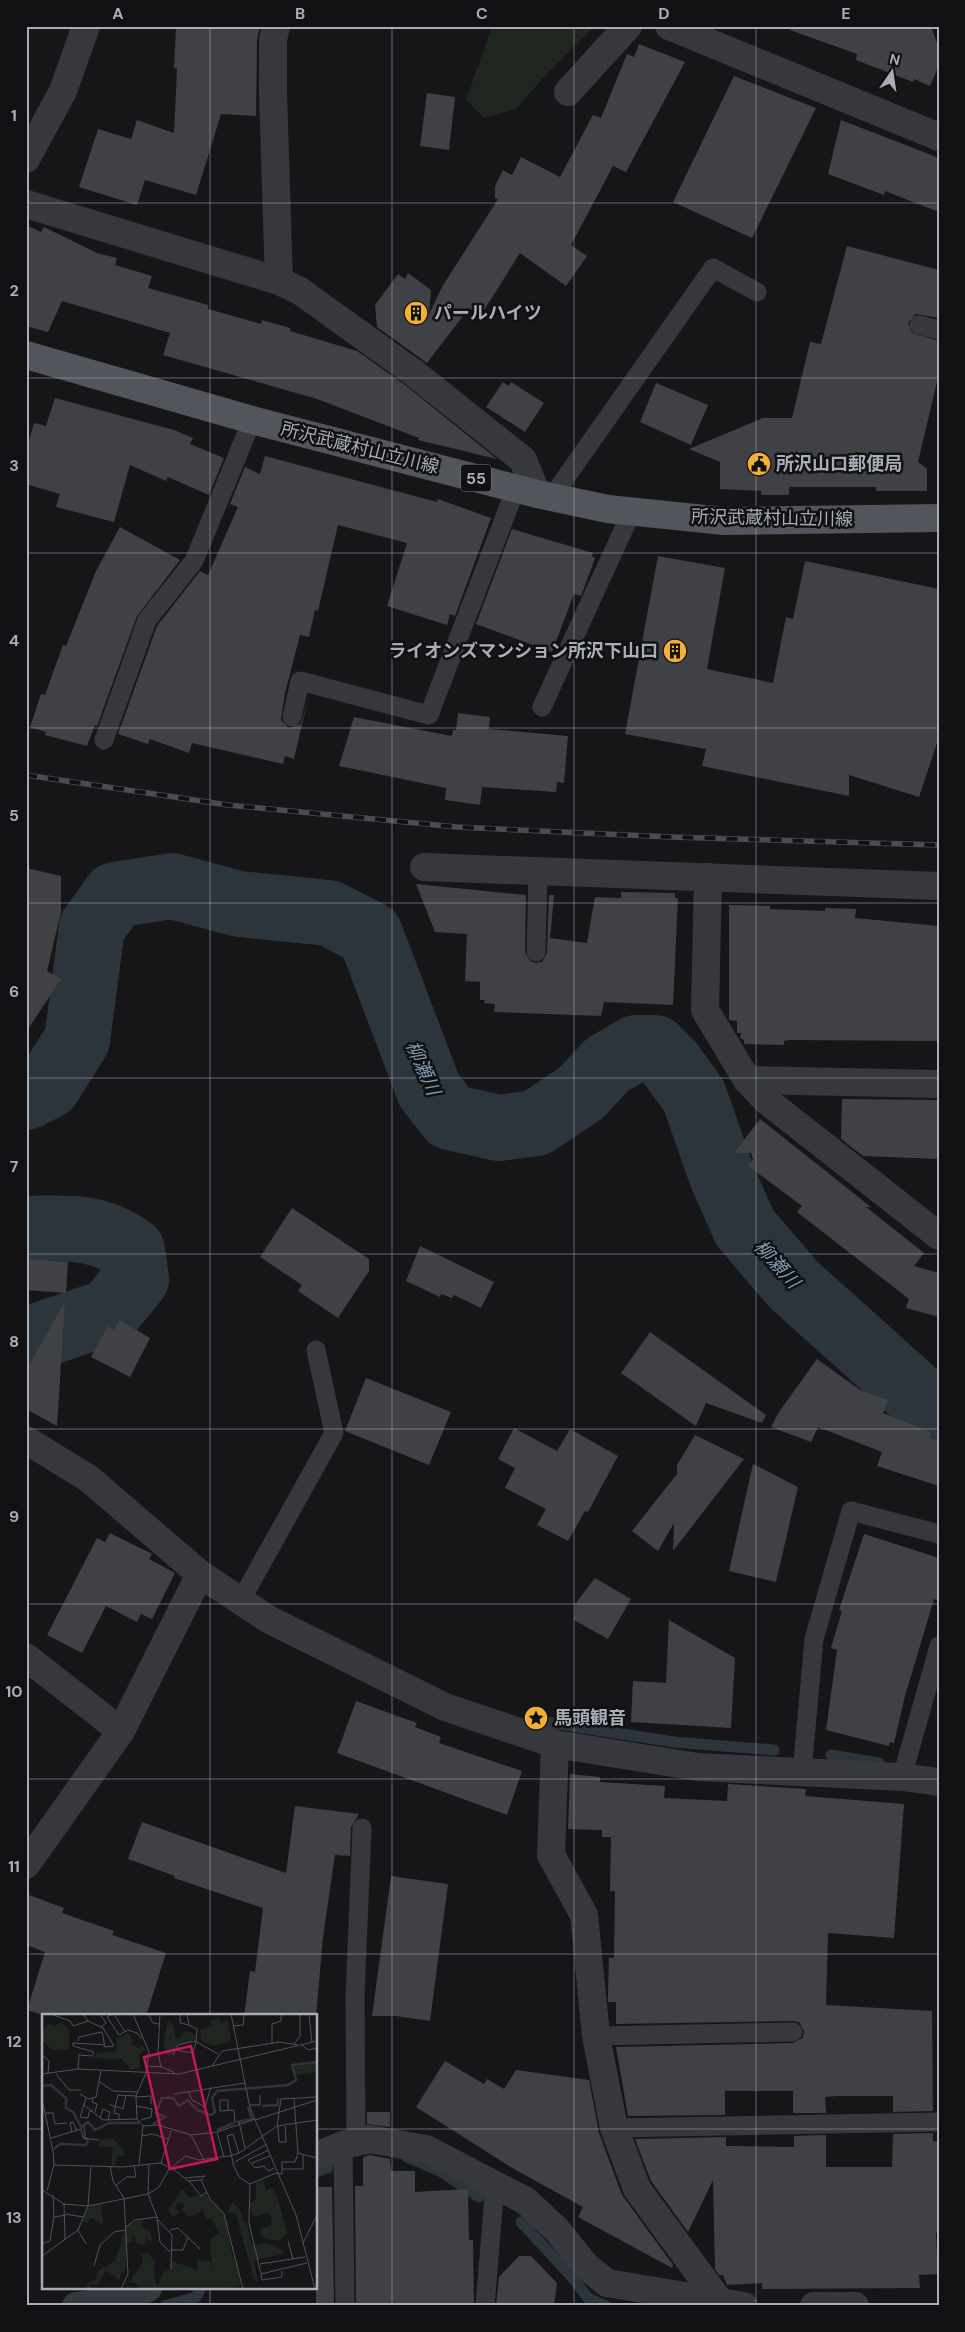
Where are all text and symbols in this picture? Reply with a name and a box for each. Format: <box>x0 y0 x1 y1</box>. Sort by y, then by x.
text: A <box>112 3 124 24</box>
text: B <box>295 3 305 24</box>
text: C <box>476 3 488 24</box>
text: D <box>658 3 670 24</box>
text: E <box>841 3 851 24</box>
north arrow <box>868 48 918 98</box>
text: N <box>888 49 902 69</box>
text: 1 <box>11 105 17 126</box>
text: 2 <box>9 280 19 301</box>
building icon: パールハイツ <box>403 300 429 326</box>
place label: パールハイツ <box>434 301 542 325</box>
street label: 所沢武蔵村山立川線 <box>279 417 441 479</box>
public building icon: 所沢山口郵便局 <box>746 451 772 477</box>
place label: 所沢山口郵便局 <box>776 452 902 476</box>
text: 3 <box>9 455 19 476</box>
road number: 55 <box>461 464 491 492</box>
street label: 所沢武蔵村山立川線 <box>691 505 853 531</box>
text: 4 <box>9 630 19 651</box>
building icon: ライオンズマンション所沢下山口 <box>662 638 688 664</box>
place label: ライオンズマンション所沢下山口 <box>388 639 658 663</box>
text: 5 <box>9 805 19 826</box>
text: 6 <box>9 981 19 1002</box>
water label: 柳瀬川 <box>400 1037 447 1101</box>
text: 7 <box>10 1156 19 1177</box>
water label: 柳瀬川 <box>749 1234 807 1295</box>
text: 8 <box>9 1331 19 1352</box>
text: 9 <box>9 1506 19 1527</box>
text: 10 <box>5 1681 23 1702</box>
place icon: 馬頭観音 <box>523 1705 549 1731</box>
place label: 馬頭観音 <box>554 1706 626 1730</box>
text: 11 <box>8 1856 20 1877</box>
inset map <box>42 2014 318 2290</box>
text: 12 <box>6 2031 22 2052</box>
text: 13 <box>6 2207 22 2228</box>

